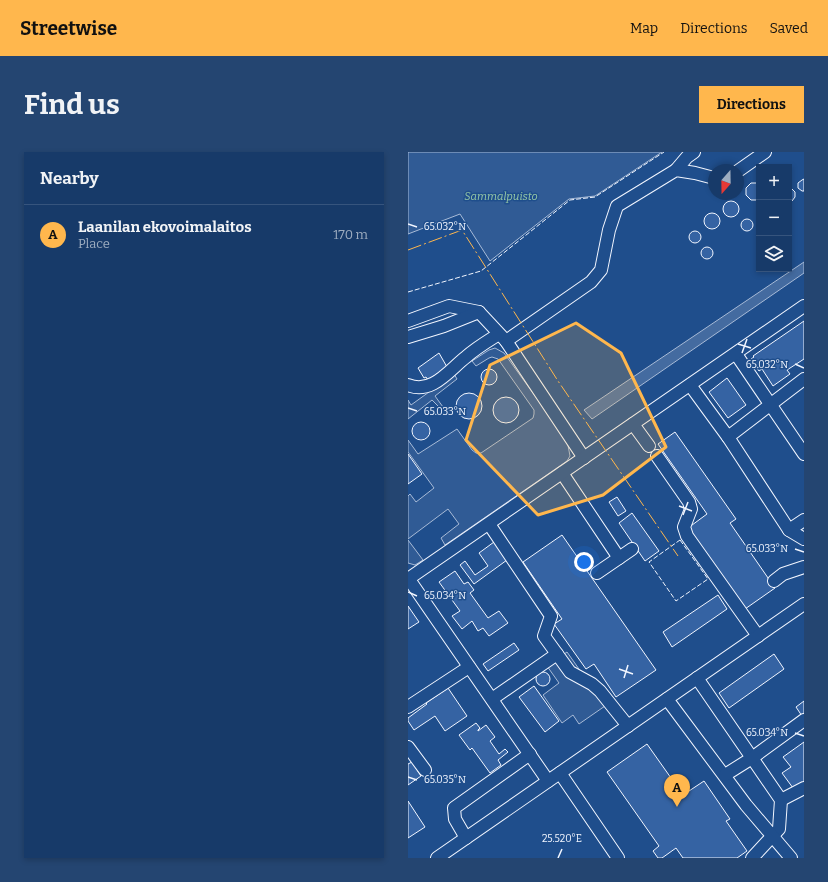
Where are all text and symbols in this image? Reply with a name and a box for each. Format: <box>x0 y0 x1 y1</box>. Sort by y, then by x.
text: Streetwise <box>20 17 117 40</box>
text: Map <box>630 20 658 37</box>
text: Directions <box>680 20 748 37</box>
text: Saved <box>770 20 808 37</box>
button: Directions <box>699 86 804 123</box>
text: Find us <box>24 88 120 121</box>
north arrow <box>708 164 744 200</box>
map controls <box>756 164 792 272</box>
button: + <box>756 164 792 200</box>
text: Nearby <box>40 168 99 189</box>
park label: Sammalpuisto <box>464 190 538 203</box>
button: − <box>756 200 792 236</box>
text: Laanilan ekovoimalaitos <box>78 218 252 236</box>
text: 65.032°N <box>424 221 466 233</box>
text: A <box>48 227 58 242</box>
text: 170 m <box>333 227 368 242</box>
text: Place <box>78 236 110 251</box>
button: layers <box>756 236 792 272</box>
text: 65.032°N <box>746 359 788 371</box>
text: 65.033°N <box>424 406 466 418</box>
text: 65.033°N <box>746 543 788 555</box>
your location <box>574 552 594 572</box>
text: 65.034°N <box>424 590 466 602</box>
text: 65.034°N <box>746 727 788 739</box>
text: 65.035°N <box>424 774 466 786</box>
pin: A <box>664 774 690 807</box>
text: 25.520°E <box>542 833 582 845</box>

